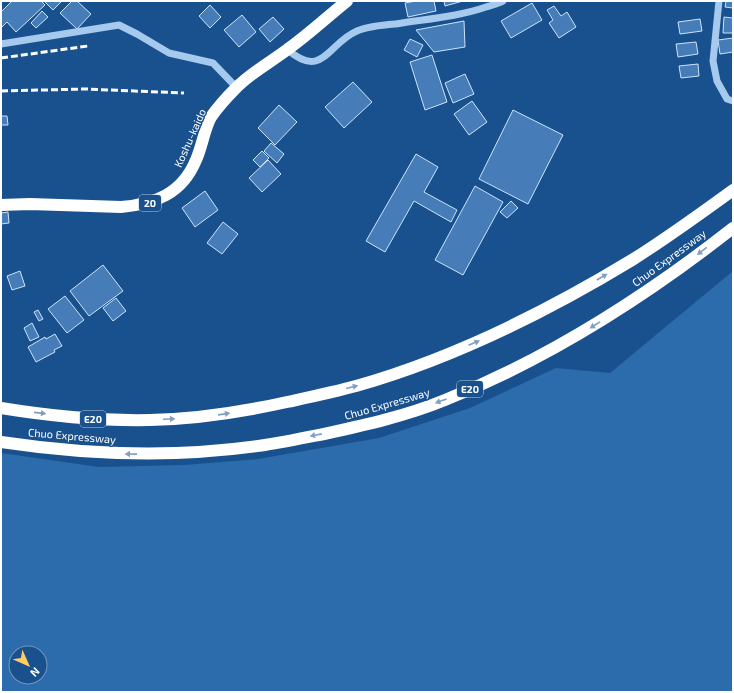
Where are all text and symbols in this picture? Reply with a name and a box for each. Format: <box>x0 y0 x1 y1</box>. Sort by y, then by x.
street label: Koshu-kaido <box>171 107 208 169</box>
road number: 20 <box>139 195 161 211</box>
street label: Chuo Expressway <box>629 226 708 289</box>
one-way arrow <box>697 247 708 256</box>
one-way arrow <box>596 274 608 281</box>
one-way arrow <box>589 321 601 328</box>
one-way arrow <box>468 340 479 346</box>
road number: E20 <box>457 381 483 397</box>
one-way arrow <box>346 384 358 390</box>
street label: Chuo Expressway <box>343 385 431 422</box>
one-way arrow <box>435 399 447 405</box>
one-way arrow <box>34 410 46 416</box>
one-way arrow <box>218 410 231 417</box>
road number: E20 <box>80 411 106 427</box>
one-way arrow <box>163 415 175 422</box>
street label: Chuo Expressway <box>28 425 117 446</box>
one-way arrow <box>310 433 322 439</box>
one-way arrow <box>125 450 137 457</box>
north arrow <box>8 645 48 685</box>
text: N <box>28 665 43 680</box>

